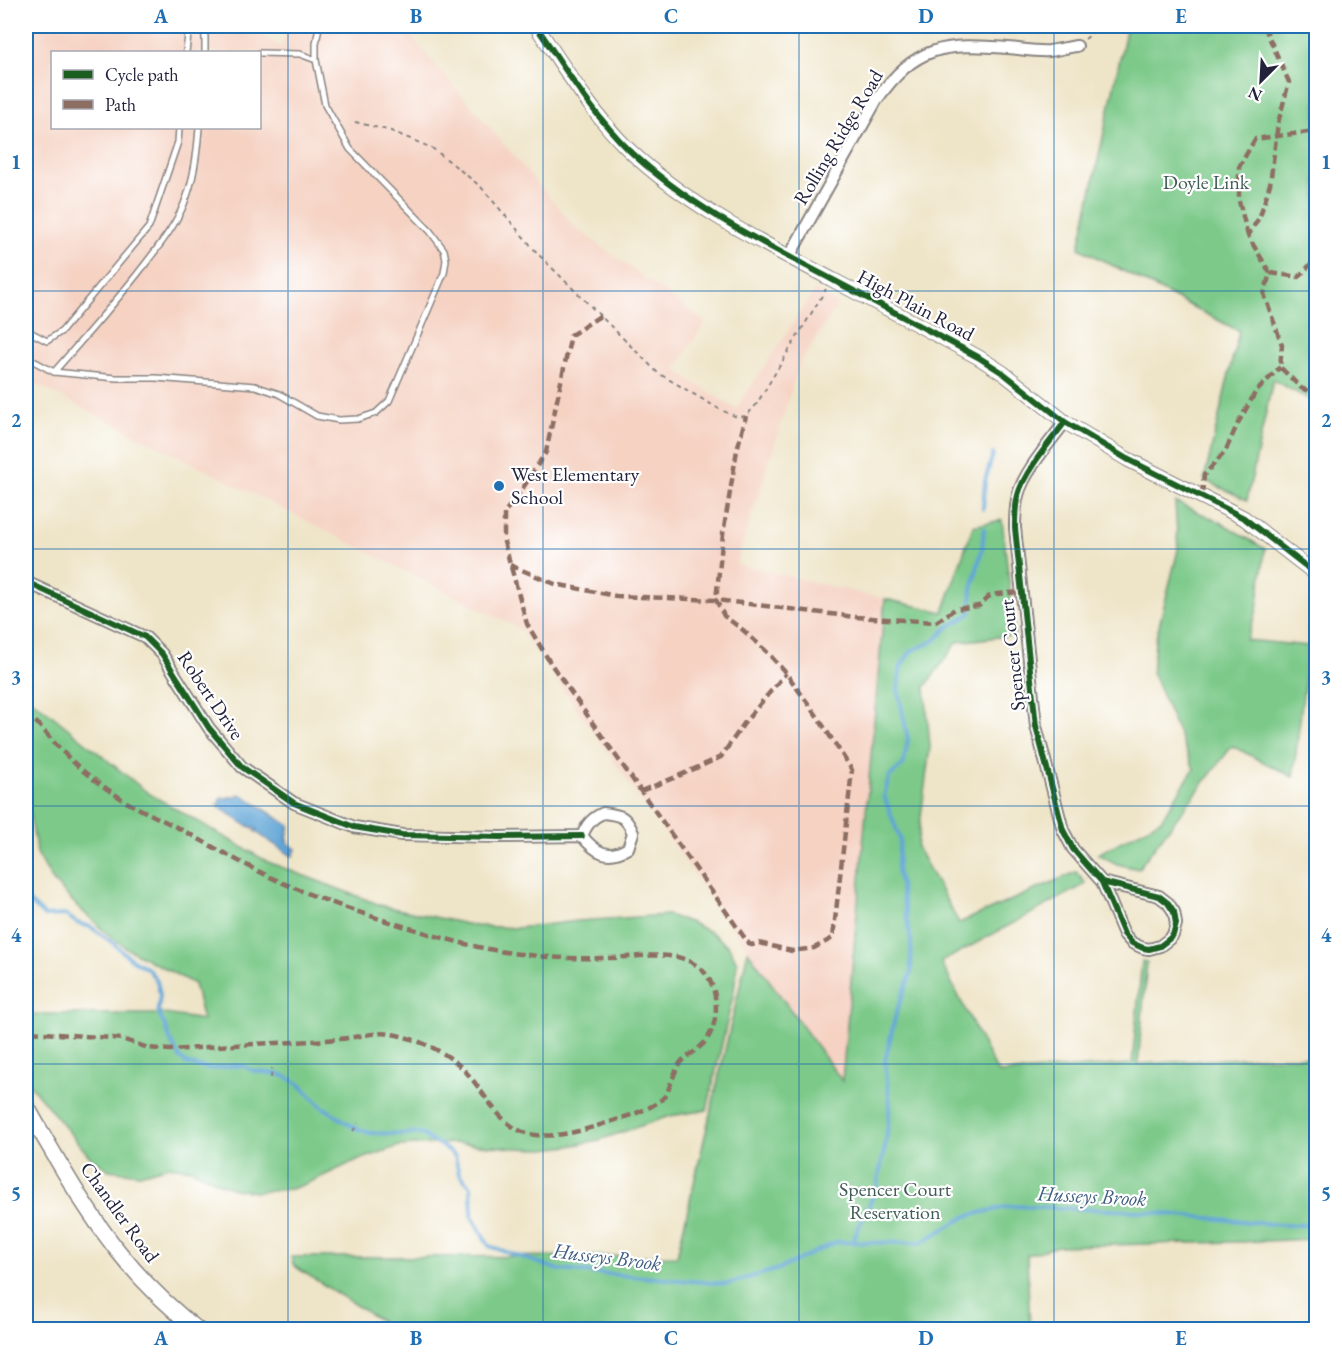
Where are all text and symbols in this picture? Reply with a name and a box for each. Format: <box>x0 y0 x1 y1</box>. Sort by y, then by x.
text: A <box>153 3 169 29</box>
text: B <box>410 3 422 29</box>
text: C <box>664 3 678 29</box>
text: D <box>918 3 934 29</box>
text: E <box>1175 3 1187 29</box>
legend <box>51 51 261 129</box>
north arrow <box>1231 51 1291 111</box>
text: Cycle path <box>105 63 179 86</box>
street label: Rolling Ridge Road <box>787 64 889 209</box>
text: N <box>1245 82 1265 106</box>
text: Path <box>105 93 136 116</box>
text: 1 <box>11 149 21 175</box>
text: 1 <box>1321 149 1331 175</box>
park label: Doyle Link <box>1163 169 1250 195</box>
street label: High Plain Road <box>853 263 980 347</box>
text: 2 <box>11 407 22 433</box>
text: 2 <box>1321 407 1332 433</box>
place label: West Elementary School <box>511 461 640 510</box>
marker: West Elementary School <box>492 479 506 493</box>
street label: Spencer Court <box>993 597 1031 712</box>
street label: Robert Drive <box>172 645 250 745</box>
text: 3 <box>11 664 21 690</box>
text: 3 <box>1321 664 1331 690</box>
text: 4 <box>11 922 22 948</box>
text: 4 <box>1321 922 1332 948</box>
street label: Chandler Road <box>75 1157 166 1268</box>
park label: Spencer Court Reservation <box>839 1176 952 1225</box>
water label: Husseys Brook <box>1036 1179 1147 1212</box>
text: 5 <box>11 1180 21 1206</box>
text: 5 <box>1321 1180 1331 1206</box>
water label: Husseys Brook <box>550 1236 663 1277</box>
text: A <box>153 1325 169 1351</box>
text: B <box>410 1325 422 1351</box>
text: C <box>664 1325 678 1351</box>
text: D <box>918 1325 934 1351</box>
text: E <box>1175 1325 1187 1351</box>

